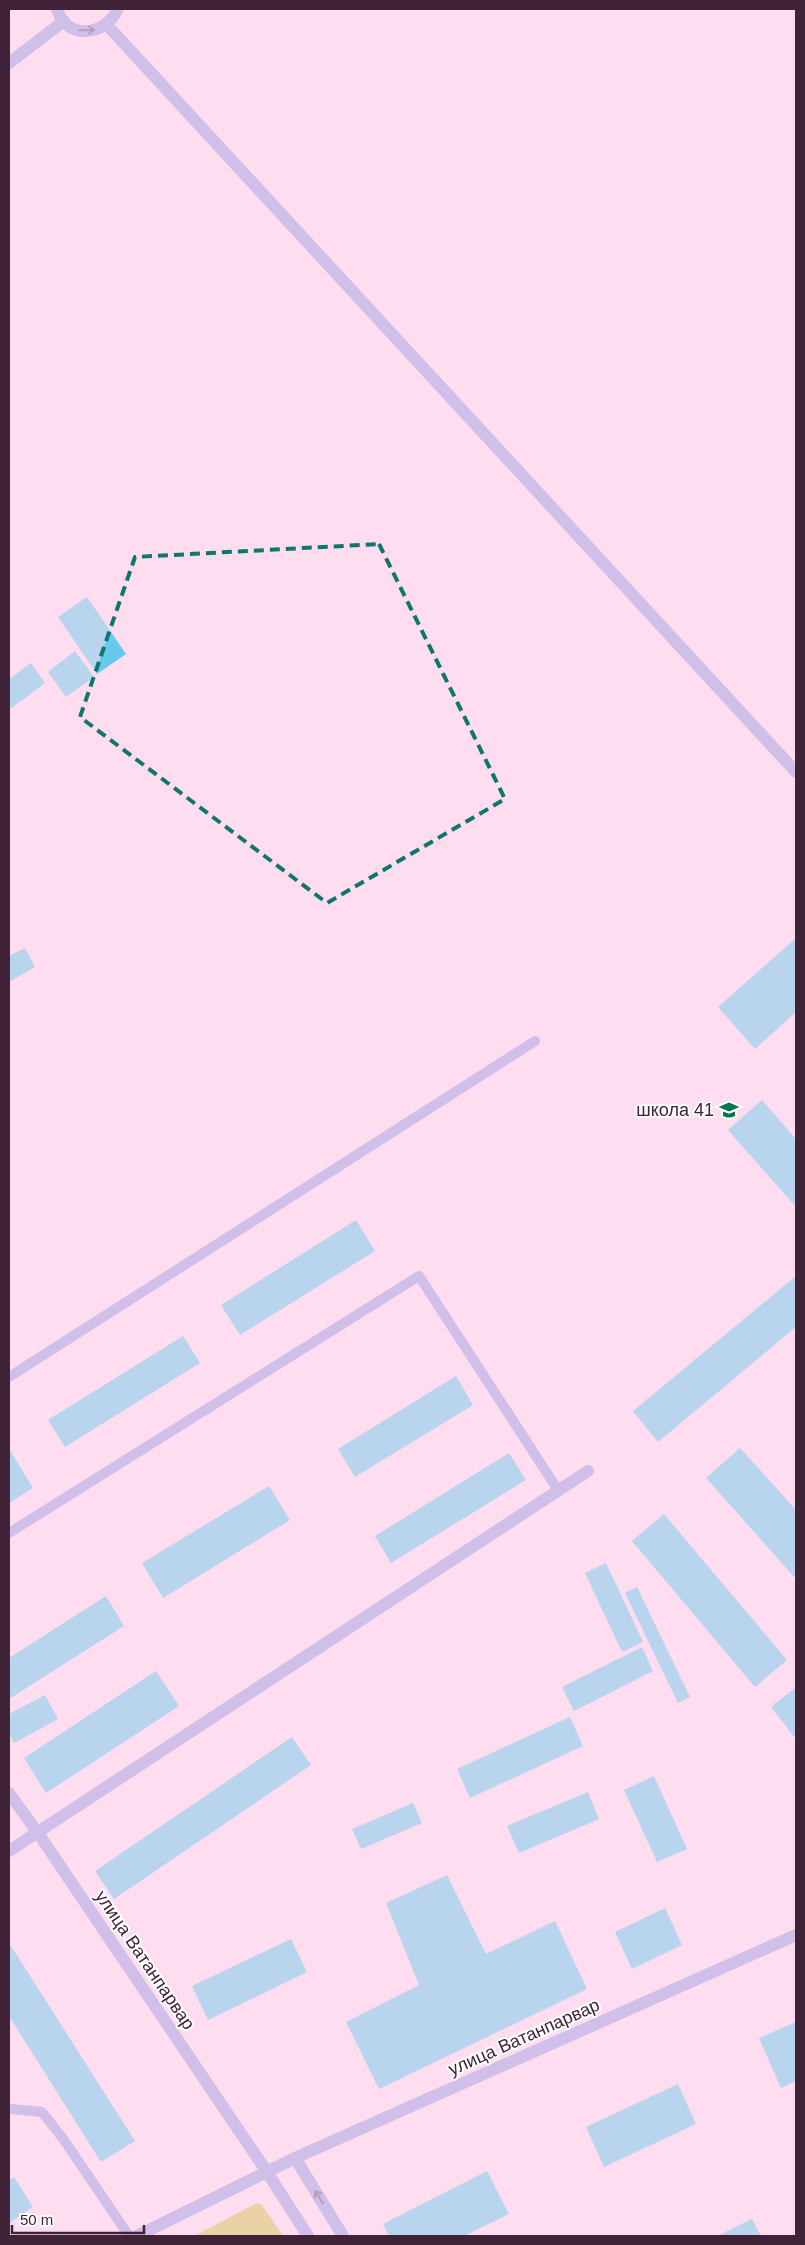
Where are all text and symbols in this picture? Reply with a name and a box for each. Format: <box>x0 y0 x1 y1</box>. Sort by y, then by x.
one-way arrow <box>79 25 95 35</box>
school or university icon: школа 41 <box>718 1099 740 1121</box>
place label: школа 41 <box>636 1100 714 1120</box>
street label: улица Ватанпарвар <box>91 1887 199 2033</box>
street label: улица Ватанпарвар <box>445 1995 603 2079</box>
one-way arrow <box>313 2191 323 2205</box>
scale bar <box>12 2202 145 2234</box>
text: 50 m <box>20 2211 53 2228</box>

